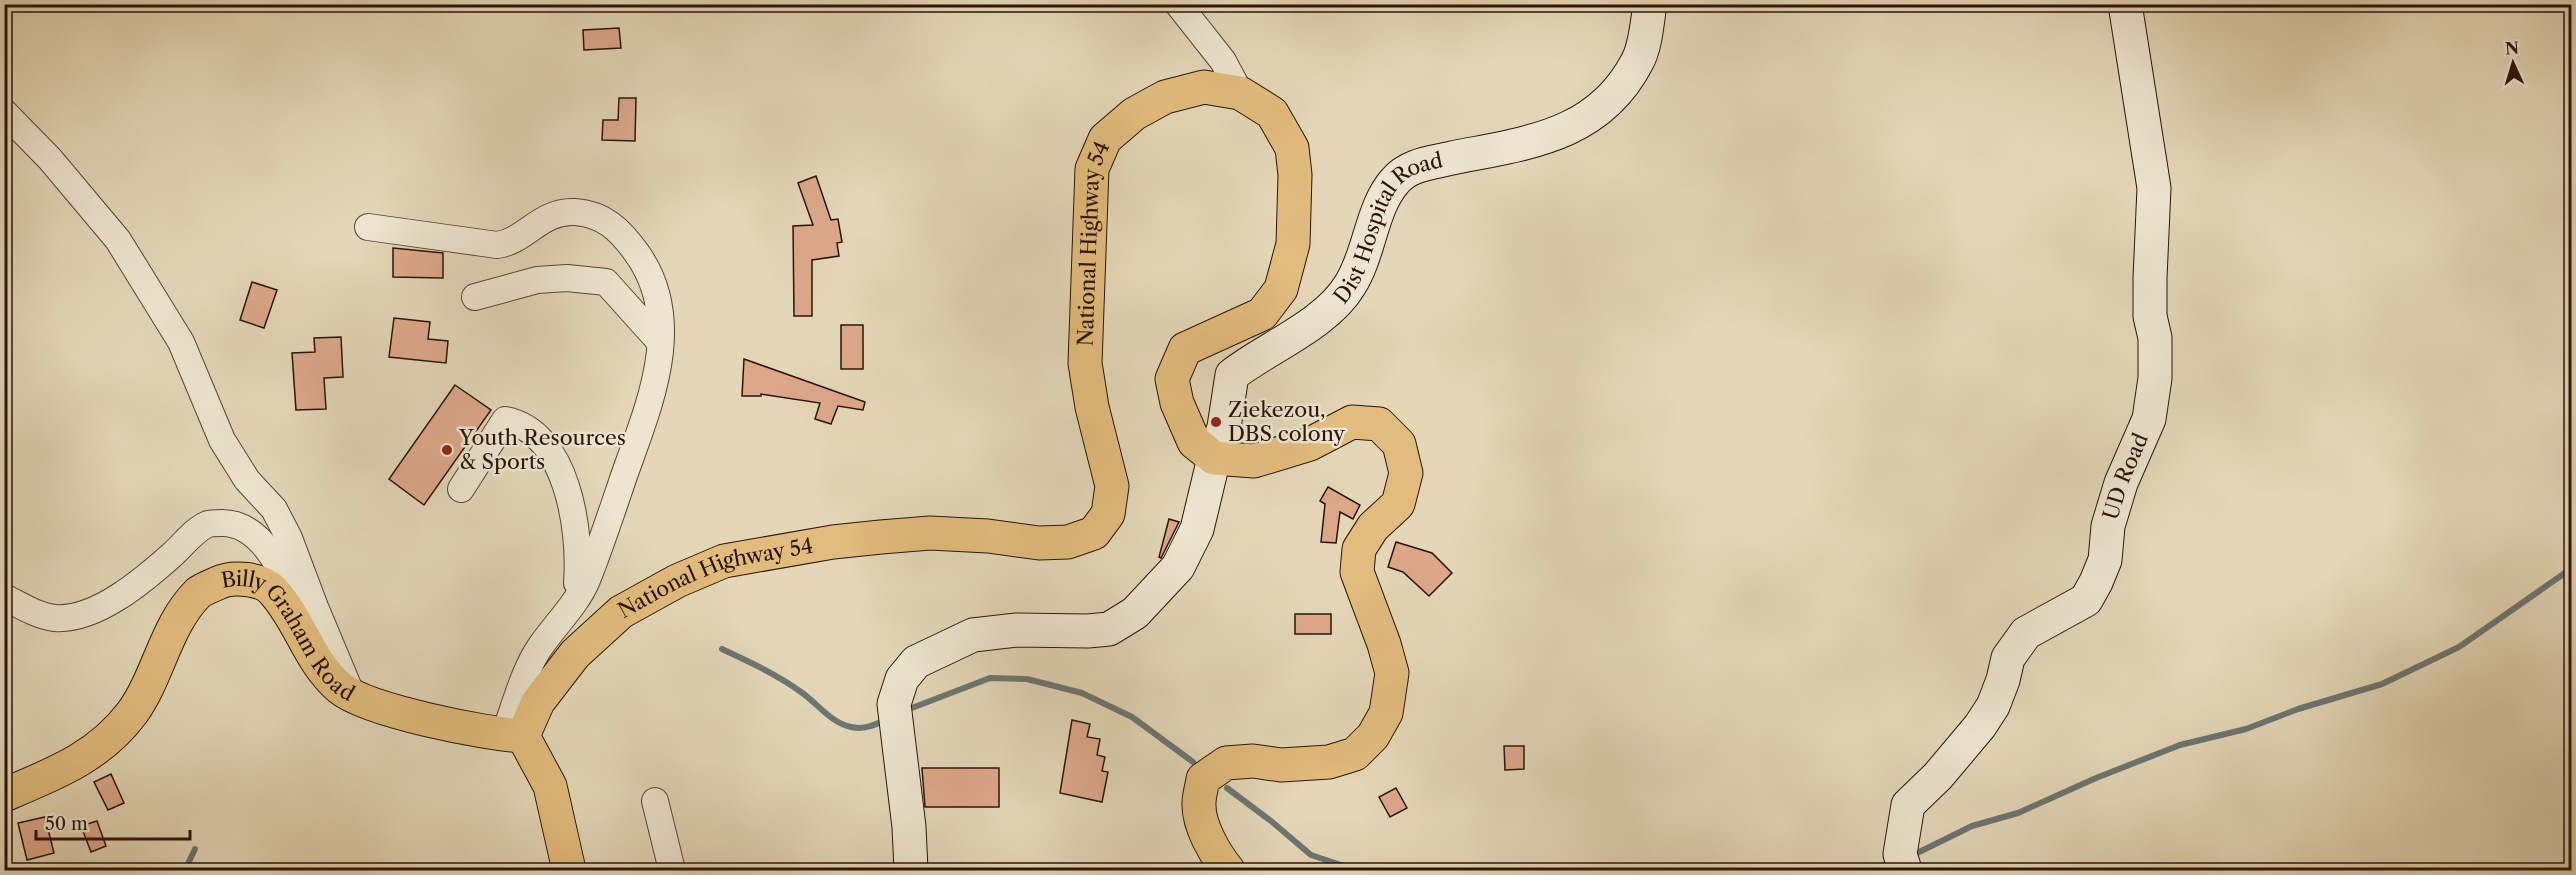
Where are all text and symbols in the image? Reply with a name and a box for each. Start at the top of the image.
north arrow [2483,33,2543,93]
text: N [2504,38,2520,58]
street label: National Highway 54 [1073,137,1114,347]
street label: Dist Hospital Road [1328,147,1445,308]
place label: Ziekezou, DBS colony [1228,397,1345,446]
marker: Ziekezou, DBS colony [1209,415,1223,429]
place label: Youth Resources & Sports [458,425,626,474]
street label: UD Road [2098,429,2153,523]
marker: Youth Resources & Sports [440,443,454,457]
street label: National Highway 54 [614,533,815,623]
street label: Billy Graham Road [219,566,359,706]
scale bar [36,803,190,841]
text: 50 m [45,813,88,835]

